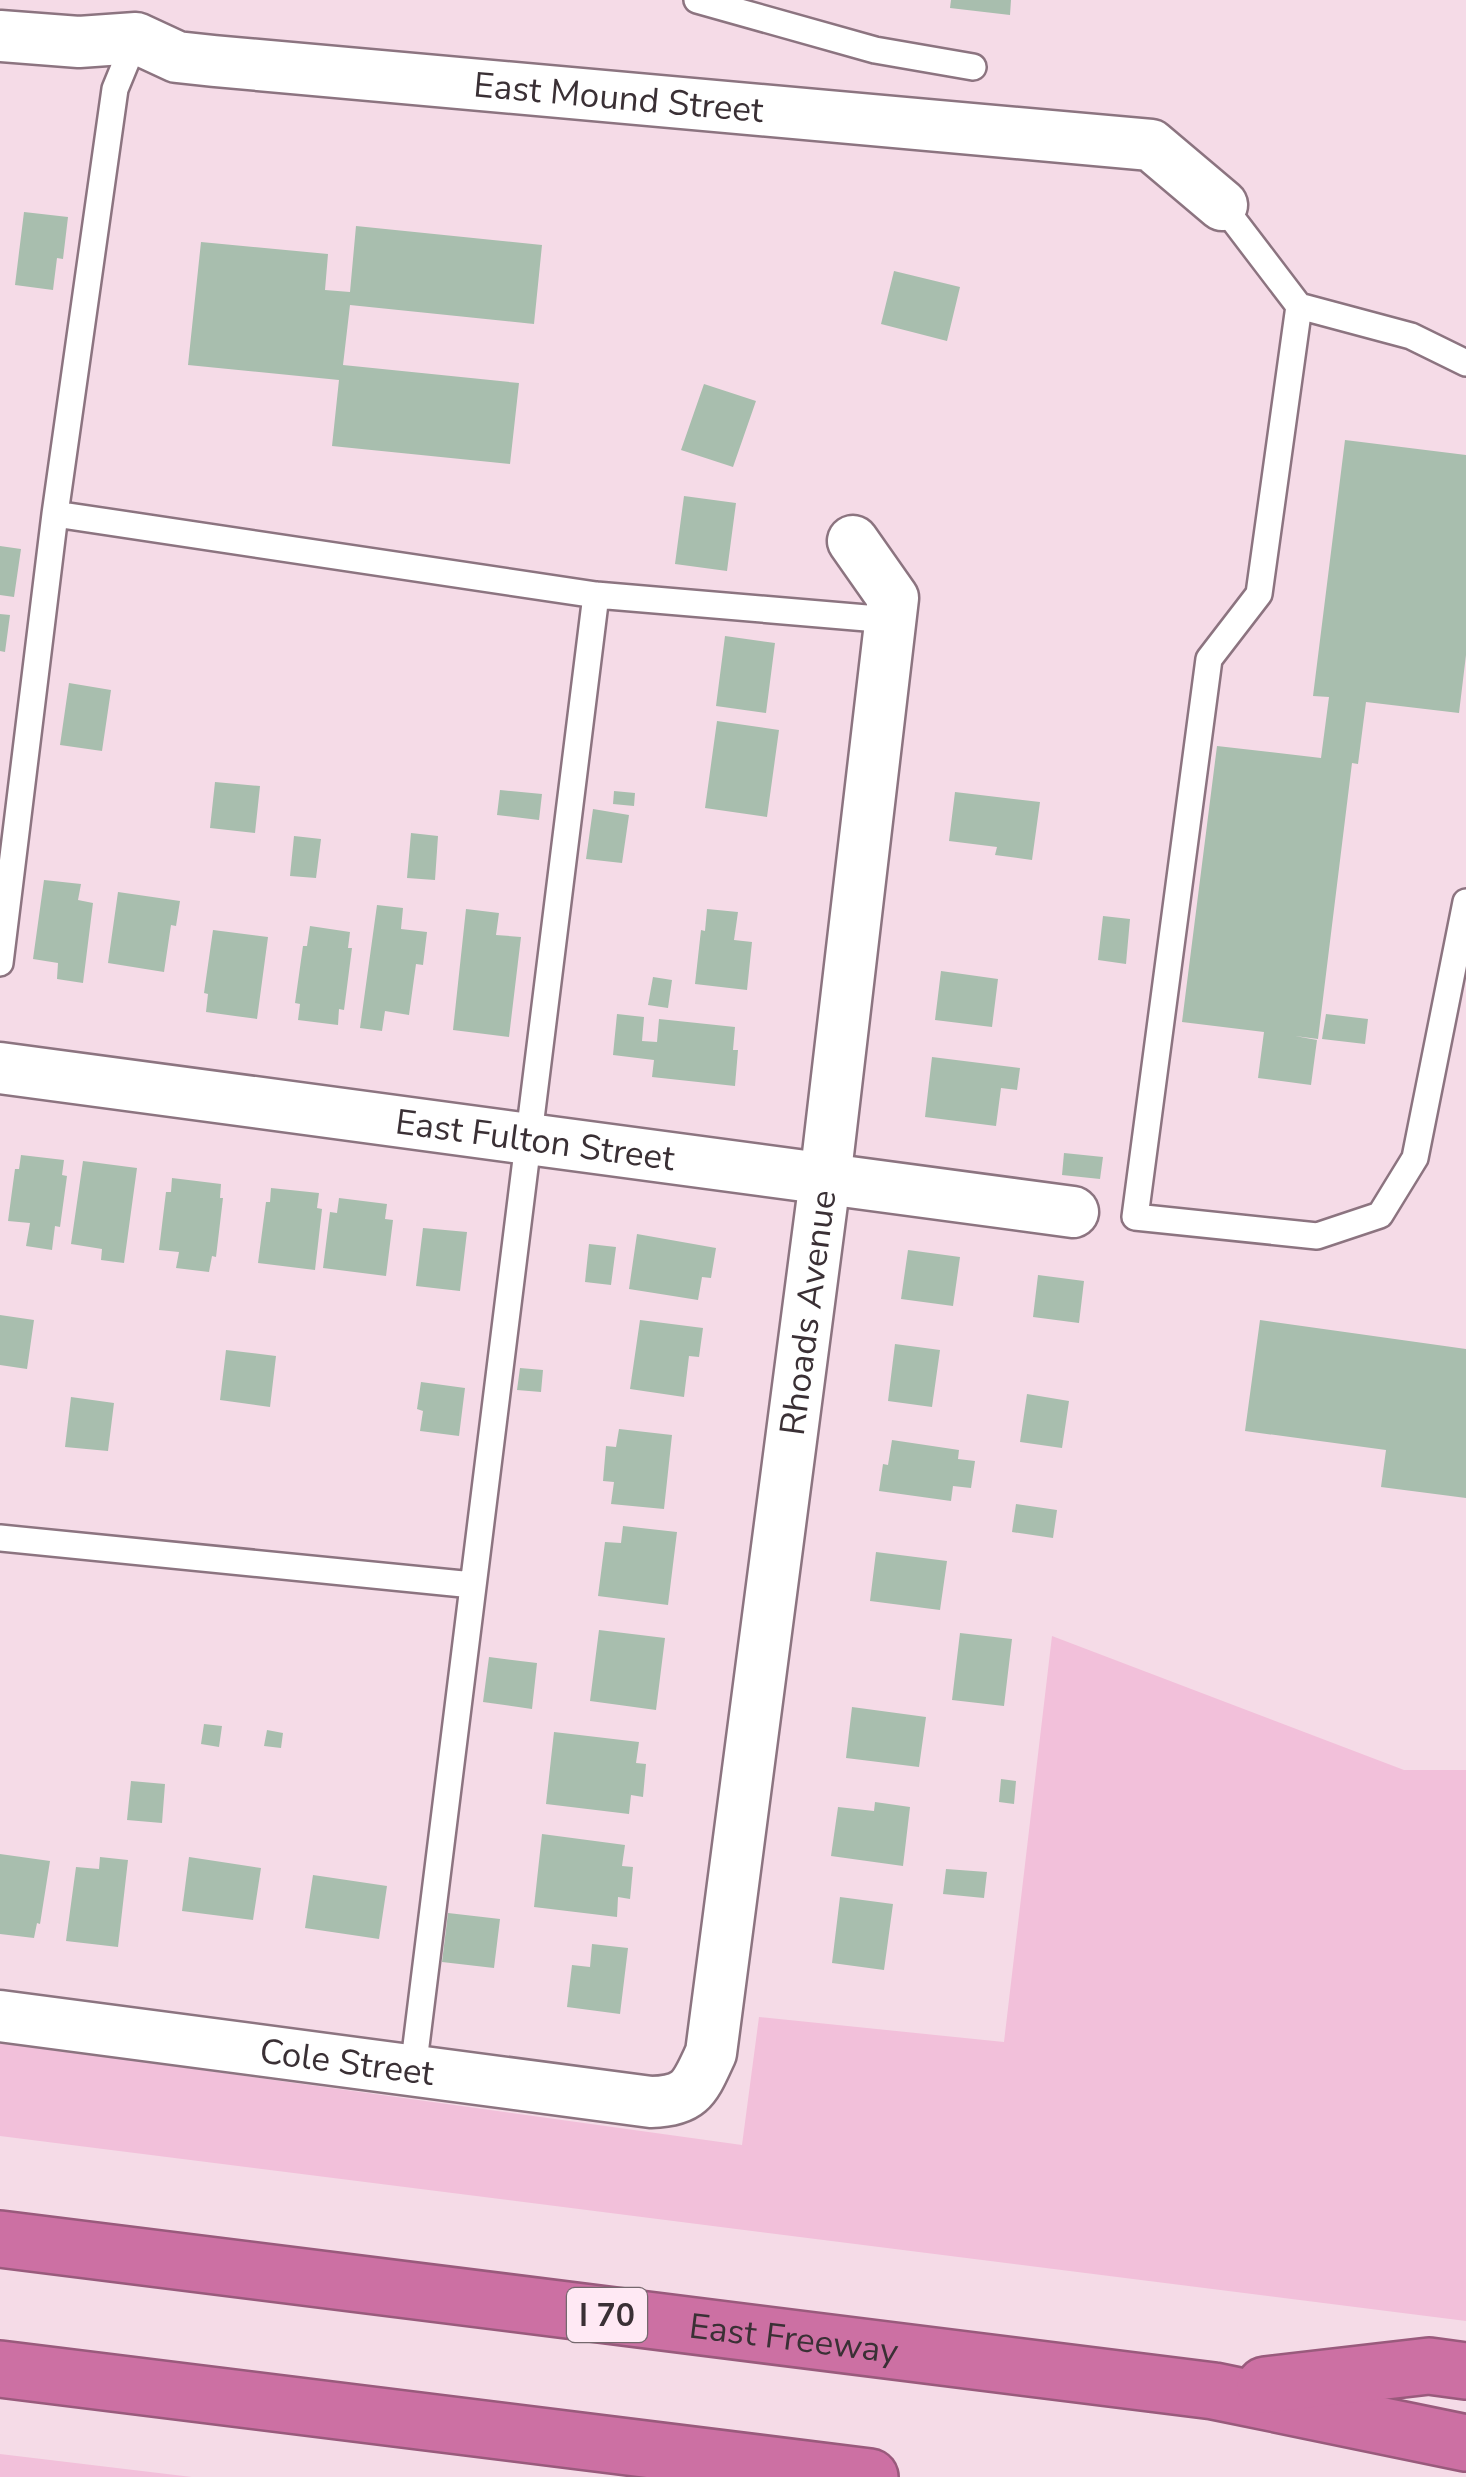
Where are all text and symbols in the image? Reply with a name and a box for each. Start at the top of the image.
street label: East Mound Street [472,61,766,134]
street label: East Fulton Street [393,1098,678,1182]
street label: Rhoads Avenue [769,1187,847,1438]
street label: Cole Street [257,2028,438,2097]
road number: I 70 [567,2288,647,2342]
street label: East Freeway [686,2303,901,2375]

